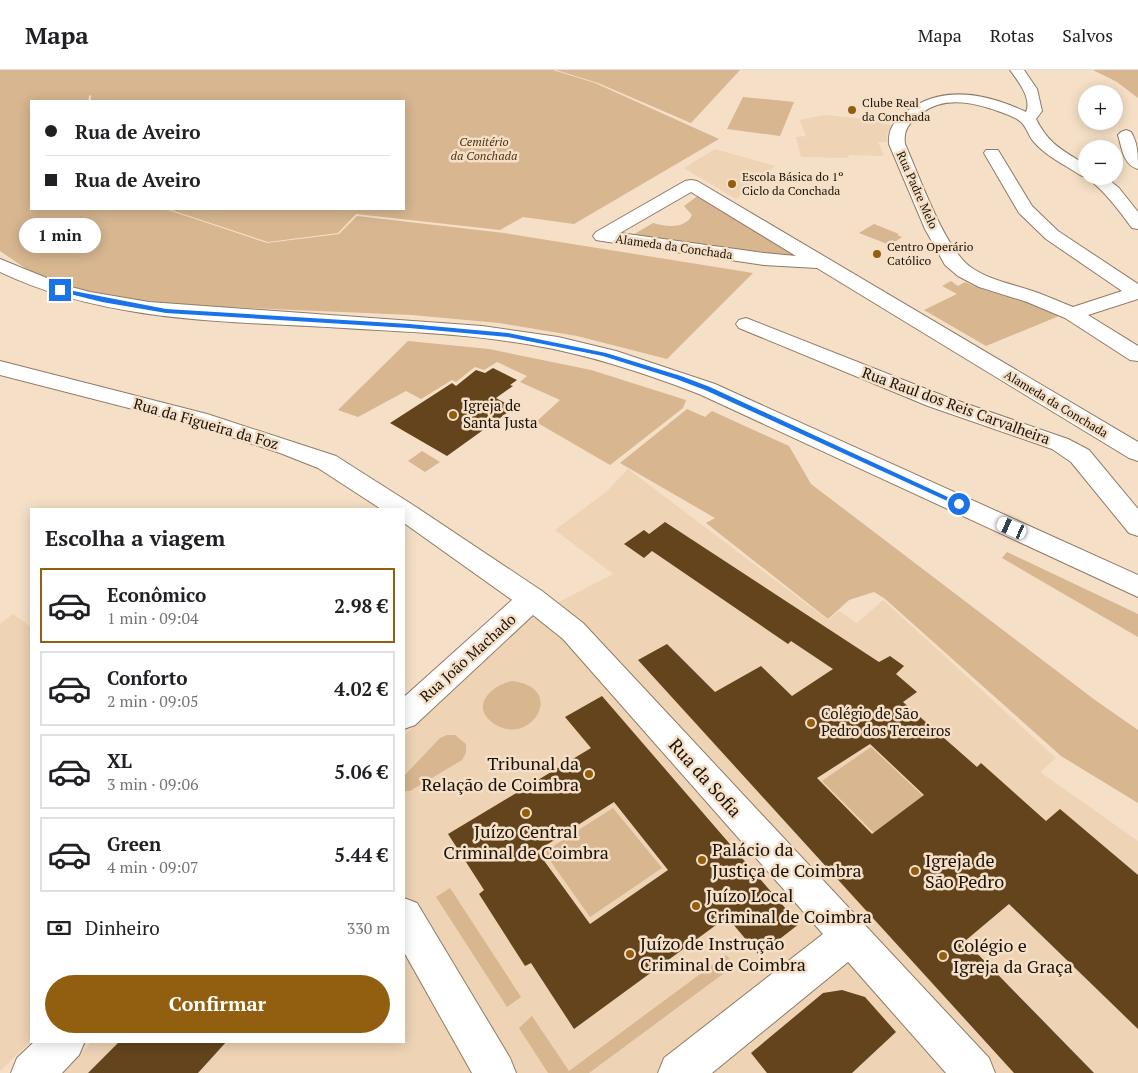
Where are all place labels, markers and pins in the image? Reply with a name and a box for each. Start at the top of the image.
place label: Clube Real da Conchada [862,95,930,124]
marker: Clube Real da Conchada [846,104,858,116]
place label: Escola Básica do 1º Ciclo da Conchada [742,169,843,198]
marker: Escola Básica do 1º Ciclo da Conchada [726,178,738,190]
place label: Centro Operário Católico [887,239,974,268]
marker: Centro Operário Católico [871,248,883,260]
place label: Igreja de Santa Justa [463,395,538,432]
marker: Igreja de Santa Justa [447,409,459,421]
place label: Colégio de São Pedro dos Terceiros [821,703,951,740]
marker: Colégio de São Pedro dos Terceiros [805,717,817,729]
place label: Tribunal da Relação de Coimbra [421,751,579,796]
marker: Tribunal da Relação de Coimbra [583,768,595,780]
marker: Juízo Central Criminal de Coimbra [520,807,532,819]
place label: Juízo Central Criminal de Coimbra [443,819,609,864]
place label: Palácio da Justiça de Coimbra [712,837,862,882]
place label: Igreja de São Pedro [925,848,1004,893]
marker: Palácio da Justiça de Coimbra [696,854,708,866]
marker: Igreja de São Pedro [909,865,921,877]
place label: Juízo Local Criminal de Coimbra [706,883,872,928]
marker: Juízo Local Criminal de Coimbra [690,900,702,912]
place label: Juízo de Instrução Criminal de Coimbra [640,931,806,976]
place label: Colégio e Igreja da Graça [953,933,1073,978]
marker: Juízo de Instrução Criminal de Coimbra [624,948,636,960]
marker: Colégio e Igreja da Graça [937,950,949,962]

